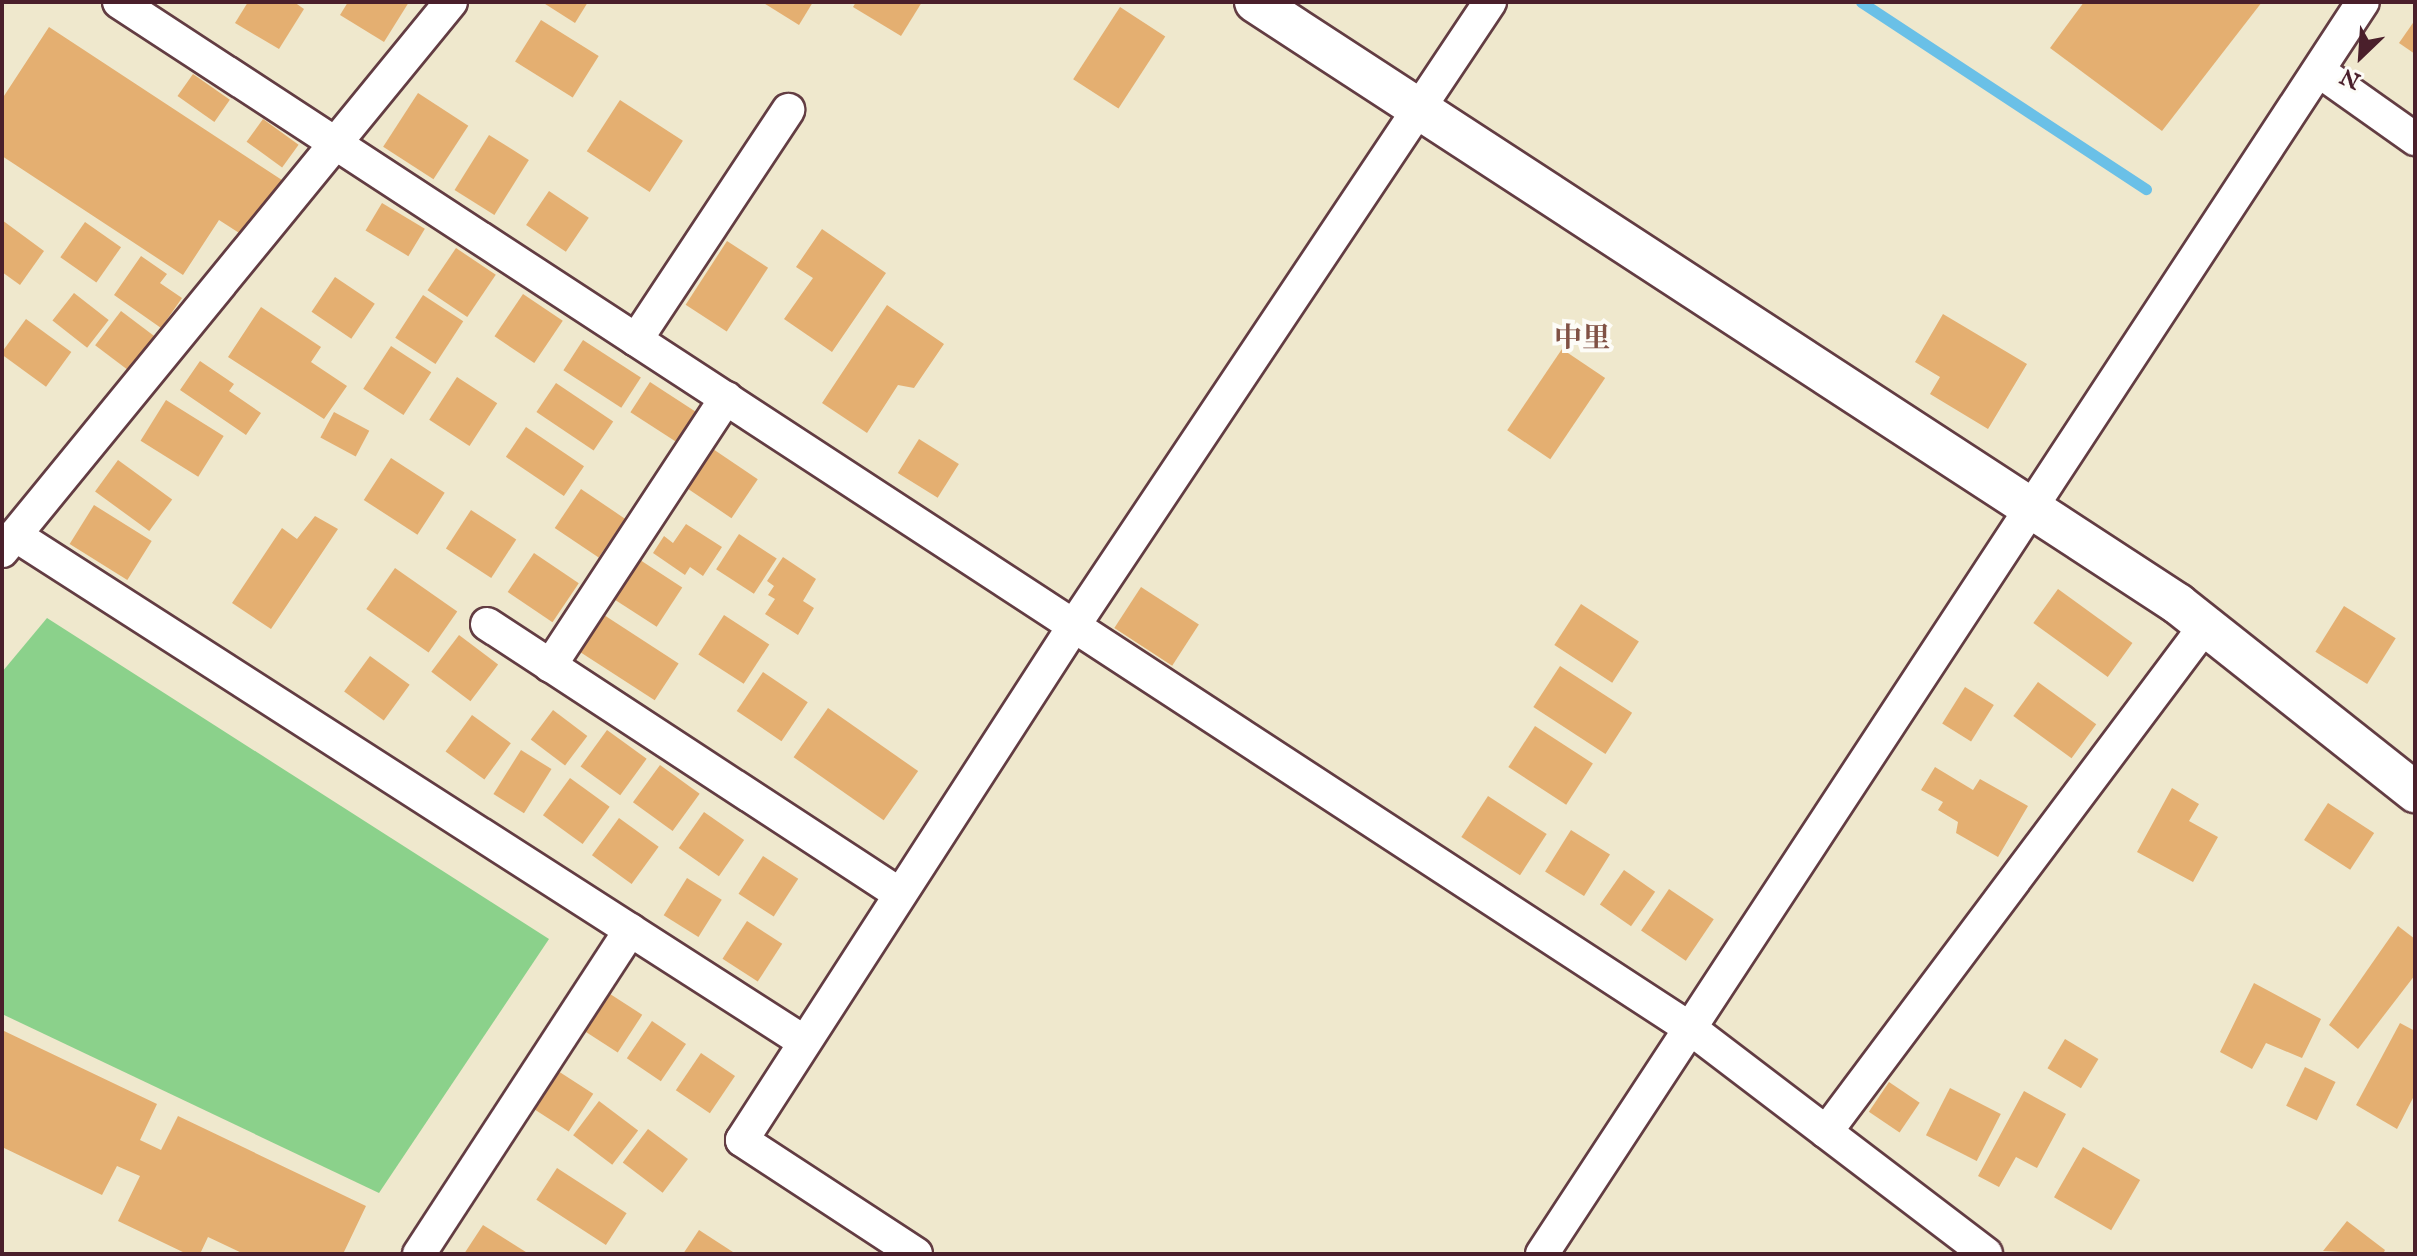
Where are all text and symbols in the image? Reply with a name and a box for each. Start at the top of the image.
north arrow [2321,16,2401,96]
text: N [2336,61,2365,94]
district label: 中里 [1554,323,1610,357]

